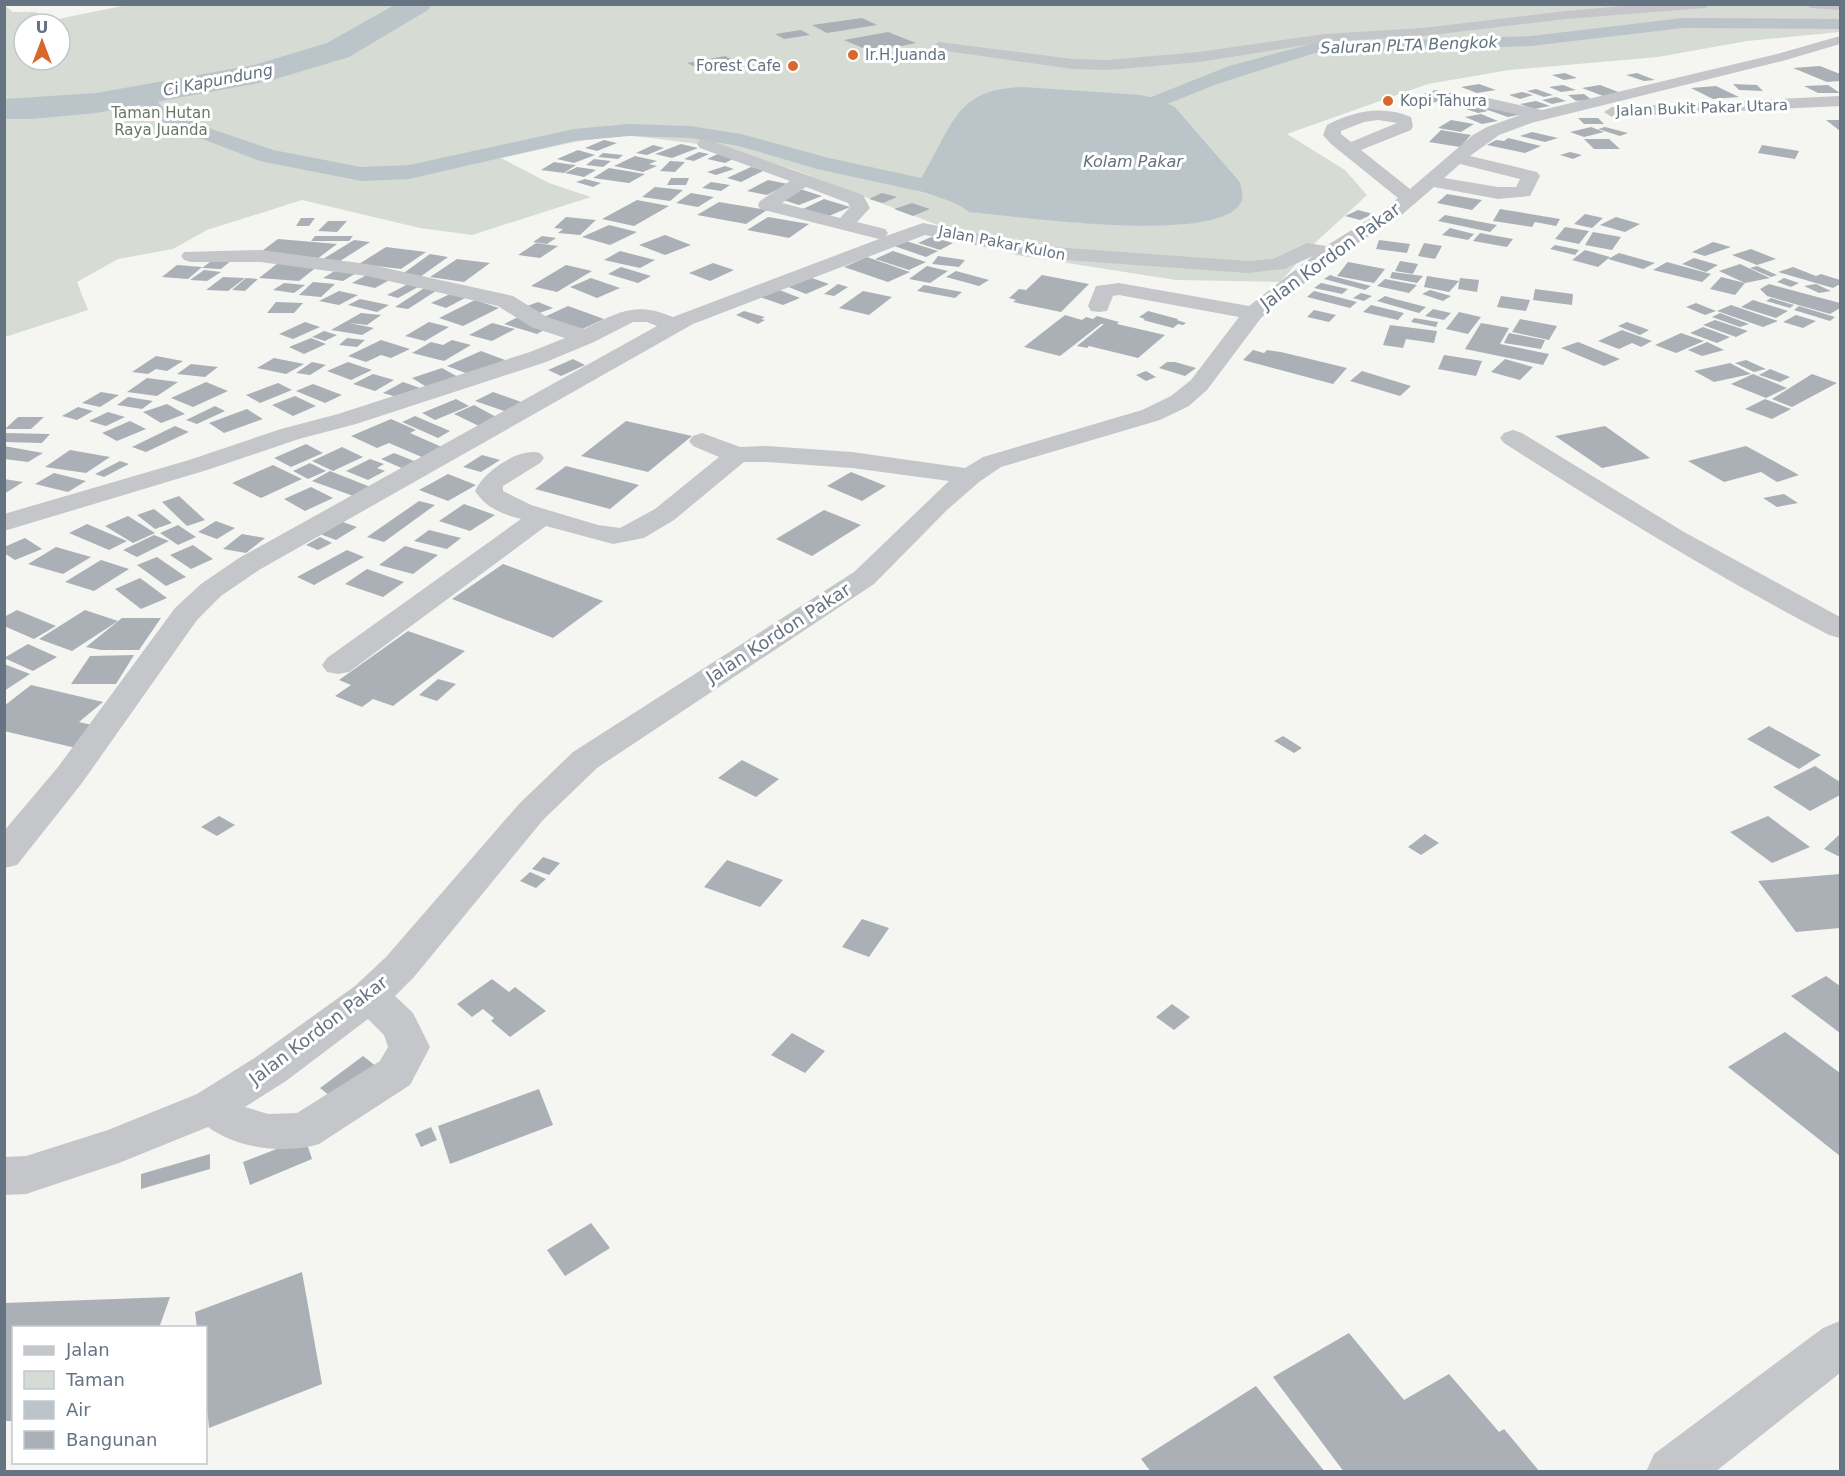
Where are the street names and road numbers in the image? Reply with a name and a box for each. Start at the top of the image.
street label: Jalan Bukit Pakar Utara [1615,96,1788,120]
street label: Jalan Kordon Pakar [1255,198,1404,314]
street label: Jalan Pakar Kulon [936,222,1067,264]
street label: Jalan Kordon Pakar [701,578,855,688]
street label: Jalan Kordon Pakar [244,971,392,1089]

